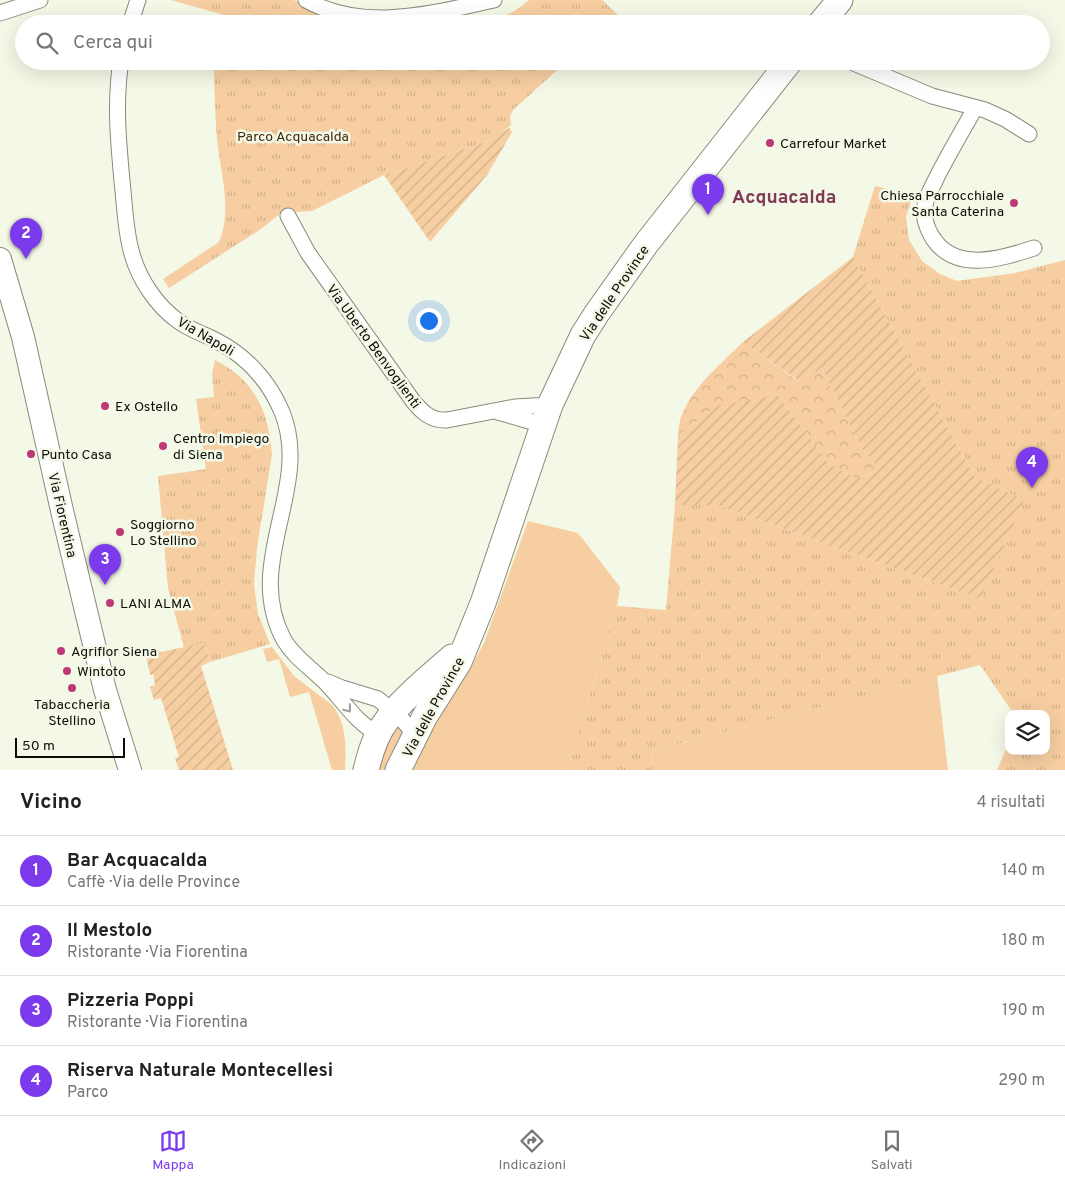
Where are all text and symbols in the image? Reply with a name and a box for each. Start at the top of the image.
search box [15,15,1050,70]
icon: search [33,29,61,57]
text: Cerca qui [73,31,153,55]
park label: Parco Acquacalda [237,129,349,146]
place label: Carrefour Market [780,136,887,153]
marker: Carrefour Market [764,137,776,149]
pin: 1 [692,174,724,215]
district label: Acquacalda [732,186,836,210]
place label: Chiesa Parrocchiale Santa Caterina [880,188,1004,221]
marker: Chiesa Parrocchiale Santa Caterina [1008,197,1020,209]
pin: 2 [10,218,42,259]
street label: Via delle Province [577,243,654,345]
street label: Via Uberto Benvoglienti [322,281,424,412]
your location [416,308,442,334]
street label: Via Napoli [173,314,237,361]
place label: Ex Ostello [115,399,178,416]
marker: Ex Ostello [99,400,111,412]
place label: Centro Impiego di Siena [173,431,269,464]
marker: Centro Impiego di Siena [157,440,169,452]
place label: Punto Casa [41,447,112,464]
pin: 4 [1016,447,1048,488]
marker: Punto Casa [25,448,37,460]
street label: Via Fiorentina [43,471,80,560]
place label: Soggiorno Lo Stellino [130,517,197,550]
marker: Soggiorno Lo Stellino [114,526,126,538]
pin: 3 [89,544,121,585]
place label: LANI ALMA [120,596,191,613]
marker: LANI ALMA [104,597,116,609]
place label: Agriflor Siena [71,644,157,661]
marker: Agriflor Siena [55,645,67,657]
street label: Via delle Province [400,655,469,761]
place label: Wintoto [77,664,126,681]
marker: Wintoto [61,665,73,677]
marker: Tabaccheria Stellino [66,682,78,694]
place label: Tabaccheria Stellino [34,697,110,730]
one-way arrow [343,703,351,712]
map controls [1005,710,1050,755]
button: layers [1005,710,1050,755]
scale bar [15,735,125,758]
text: 50 m [22,738,55,755]
text: Vicino [20,789,82,816]
text: 4 risultati [977,793,1045,813]
text: Bar Acquacalda [67,849,207,873]
text: 1 [33,861,39,881]
text: 140 m [1002,861,1045,881]
text: Caffè · Via delle Province [67,873,240,893]
text: Il Mestolo [67,919,152,943]
text: 2 [31,931,41,951]
text: 180 m [1002,931,1045,951]
text: Ristorante · Via Fiorentina [67,943,248,963]
text: Pizzeria Poppi [67,989,194,1013]
text: 3 [31,1001,41,1021]
text: 190 m [1002,1001,1045,1021]
text: Ristorante · Via Fiorentina [67,1013,248,1033]
text: Riserva Naturale Montecellesi [67,1059,333,1083]
text: 4 [31,1071,41,1091]
text: 290 m [998,1071,1045,1091]
text: Parco [67,1083,108,1103]
tab: Mappa [152,1127,194,1174]
tab: Indicazioni [499,1127,566,1174]
tab: Salvati [871,1127,913,1174]

